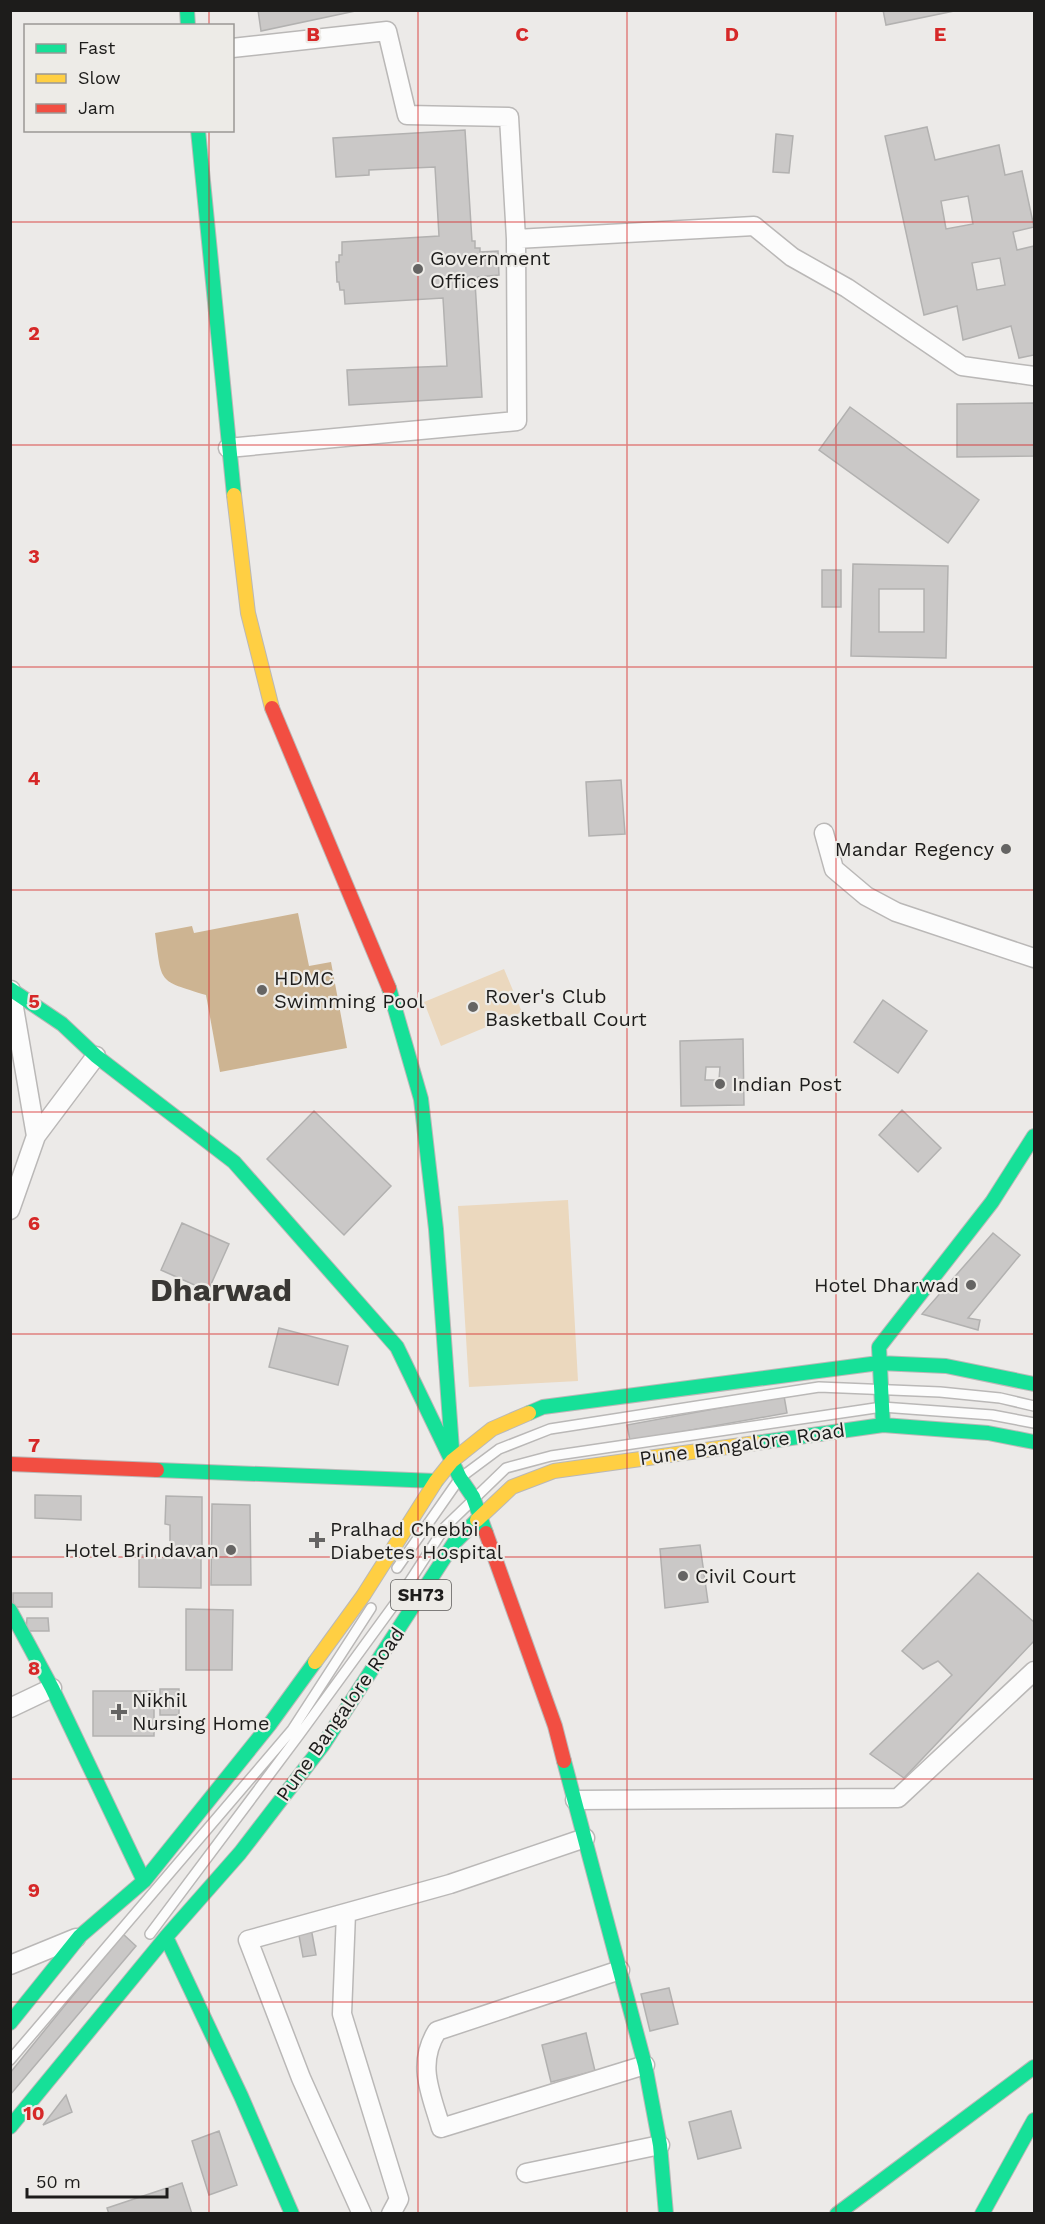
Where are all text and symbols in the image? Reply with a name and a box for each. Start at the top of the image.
text: B [306,22,320,46]
text: C [515,22,529,46]
text: D [725,22,739,46]
text: E [934,22,946,46]
legend [24,24,234,132]
text: Fast [78,37,116,58]
text: Slow [78,67,121,88]
text: Jam [78,97,115,118]
place label: Government Offices [430,246,551,293]
marker: Government Offices [411,262,425,276]
text: 2 [28,321,40,345]
text: 3 [28,544,40,568]
text: 4 [28,766,41,790]
place label: Mandar Regency [835,837,995,861]
marker: Mandar Regency [999,842,1013,856]
place label: HDMC Swimming Pool [274,966,424,1013]
marker: HDMC Swimming Pool [255,983,269,997]
place label: Rover's Club Basketball Court [485,984,647,1031]
text: 5 [28,989,40,1013]
marker: Rover's Club Basketball Court [466,1000,480,1014]
place label: Indian Post [732,1072,842,1096]
marker: Indian Post [713,1077,727,1091]
text: 6 [28,1211,40,1235]
district label: Dharwad [150,1271,292,1309]
place label: Hotel Dharwad [814,1273,959,1297]
marker: Hotel Dharwad [964,1278,978,1292]
street label: Pune Bangalore Road [638,1418,846,1470]
text: 7 [28,1433,40,1457]
place label: Pralhad Chebbi Diabetes Hospital [330,1517,503,1564]
marker: Pralhad Chebbi Diabetes Hospital [308,1531,326,1549]
place label: Hotel Brindavan [64,1538,219,1562]
marker: Hotel Brindavan [224,1543,238,1557]
place label: Civil Court [695,1564,797,1588]
marker: Civil Court [676,1569,690,1583]
road number: SH73 [391,1580,451,1610]
street label: Pune Bangalore Road [271,1622,409,1806]
text: 8 [28,1656,40,1680]
place label: Nikhil Nursing Home [132,1688,269,1735]
marker: Nikhil Nursing Home [110,1703,128,1721]
text: 9 [28,1878,40,1902]
text: 10 [23,2101,45,2125]
scale bar [27,2161,166,2199]
text: 50 m [36,2171,81,2192]

